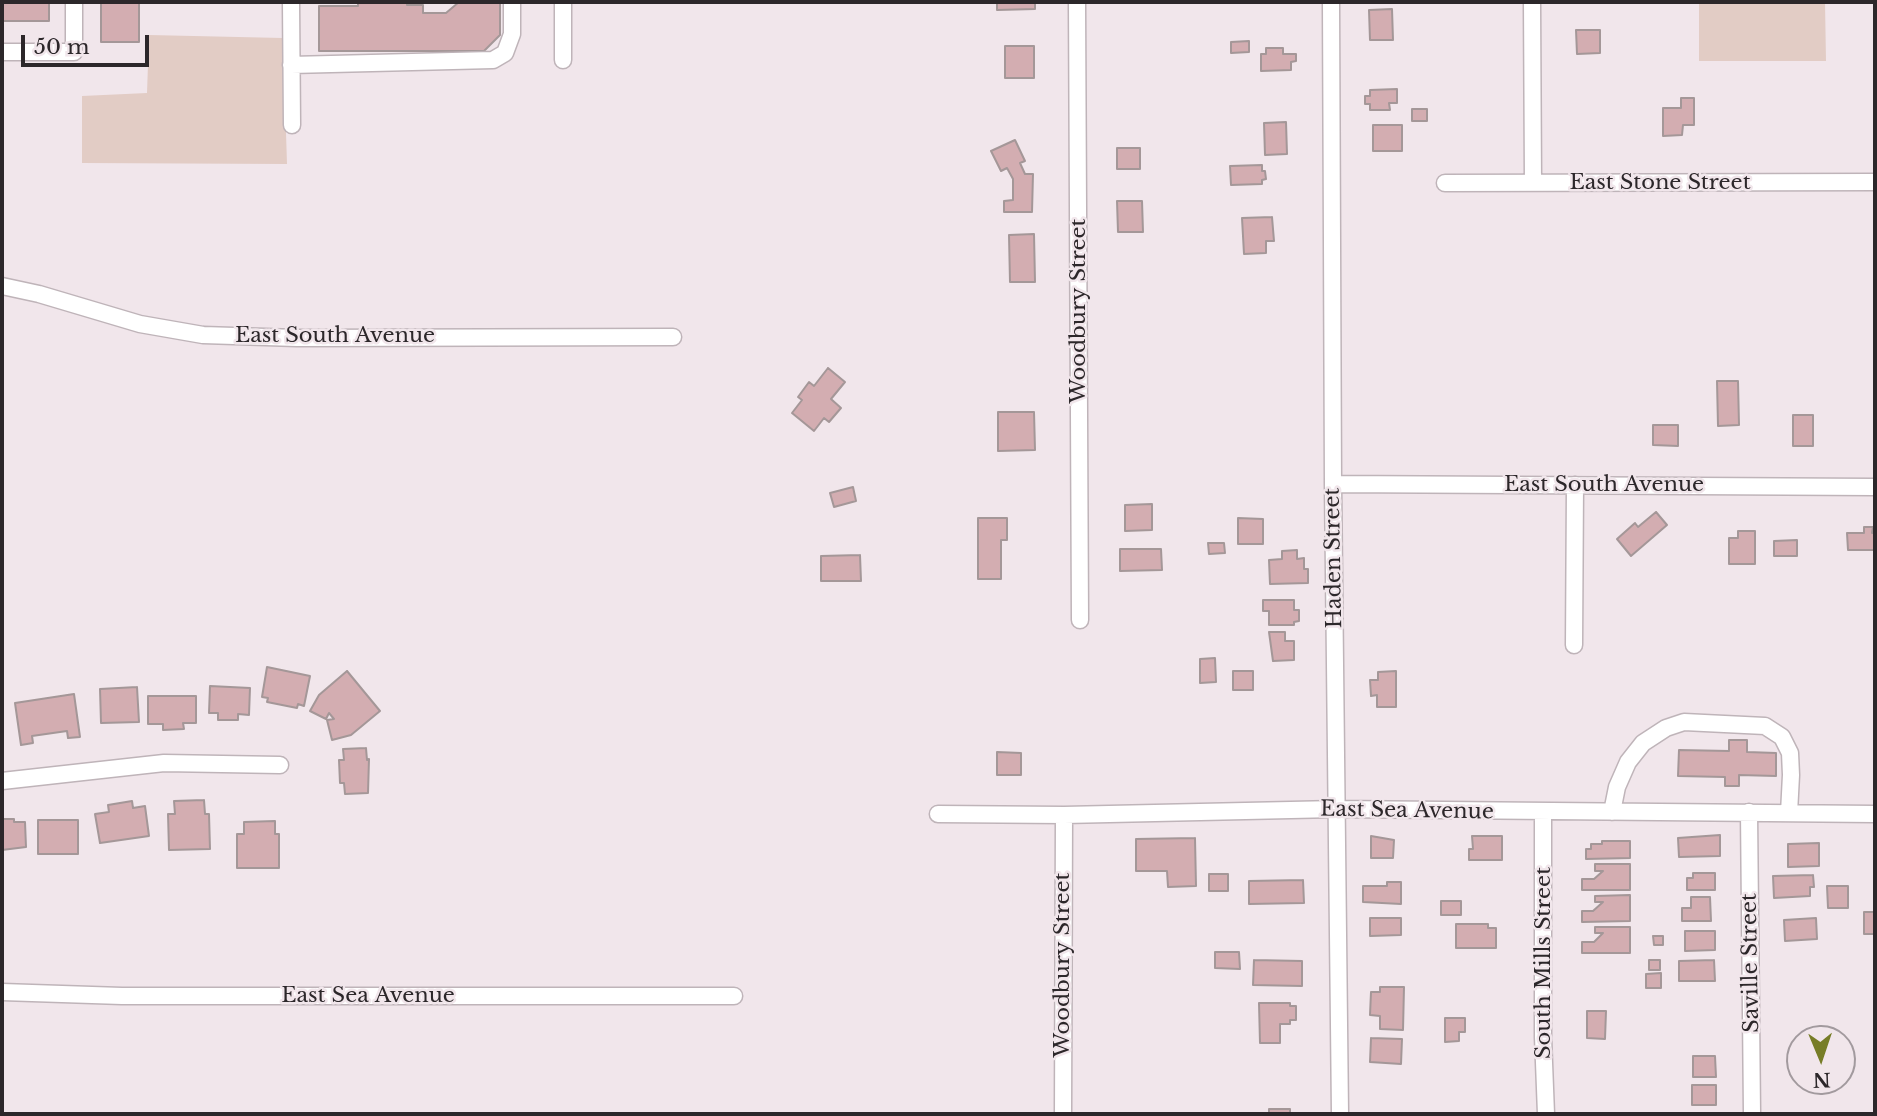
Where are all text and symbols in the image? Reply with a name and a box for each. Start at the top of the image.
scale bar [24,21,152,65]
text: 50 m [34,34,89,60]
street label: East Stone Street [1569,170,1751,196]
street label: Woodbury Street [1066,218,1092,404]
street label: East South Avenue [235,323,435,349]
street label: East South Avenue [1504,472,1704,498]
street label: Haden Street [1320,487,1348,629]
street label: East Sea Avenue [1320,797,1494,825]
street label: South Mills Street [1531,867,1557,1059]
street label: Woodbury Street [1050,872,1076,1058]
street label: Saville Street [1737,893,1765,1033]
street label: East Sea Avenue [281,983,455,1009]
north arrow [1786,1025,1856,1095]
text: N [1812,1068,1831,1091]

